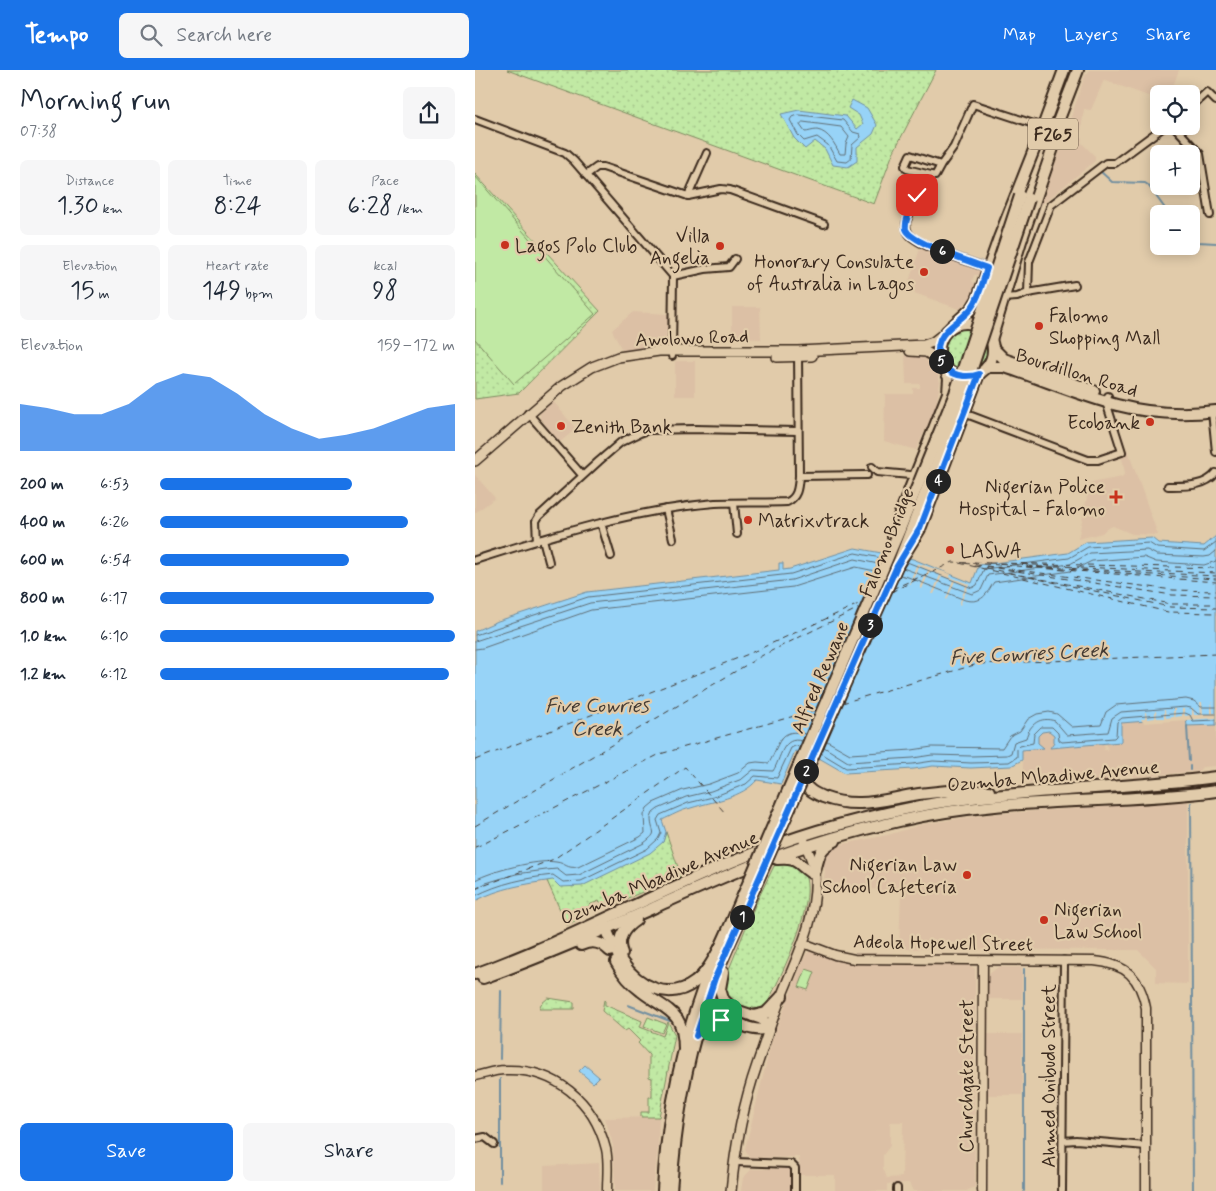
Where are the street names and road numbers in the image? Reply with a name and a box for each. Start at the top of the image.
road number: F265 [1028,119,1078,150]
street label: Awolowo Road [635,324,749,353]
street label: Bourdillon Road [1012,343,1141,404]
street label: Falomo Bridge [854,484,922,601]
street label: Alfred Rewane [786,618,855,737]
street label: Ozumba Mbadiwe Avenue [946,755,1160,798]
street label: Ozumba Mbadiwe Avenue [557,825,762,931]
street label: Adeola Hopewell Street [853,929,1033,958]
street label: Ahmed Onibudo Street [1037,984,1062,1168]
street label: Churchgate Street [955,999,981,1153]

